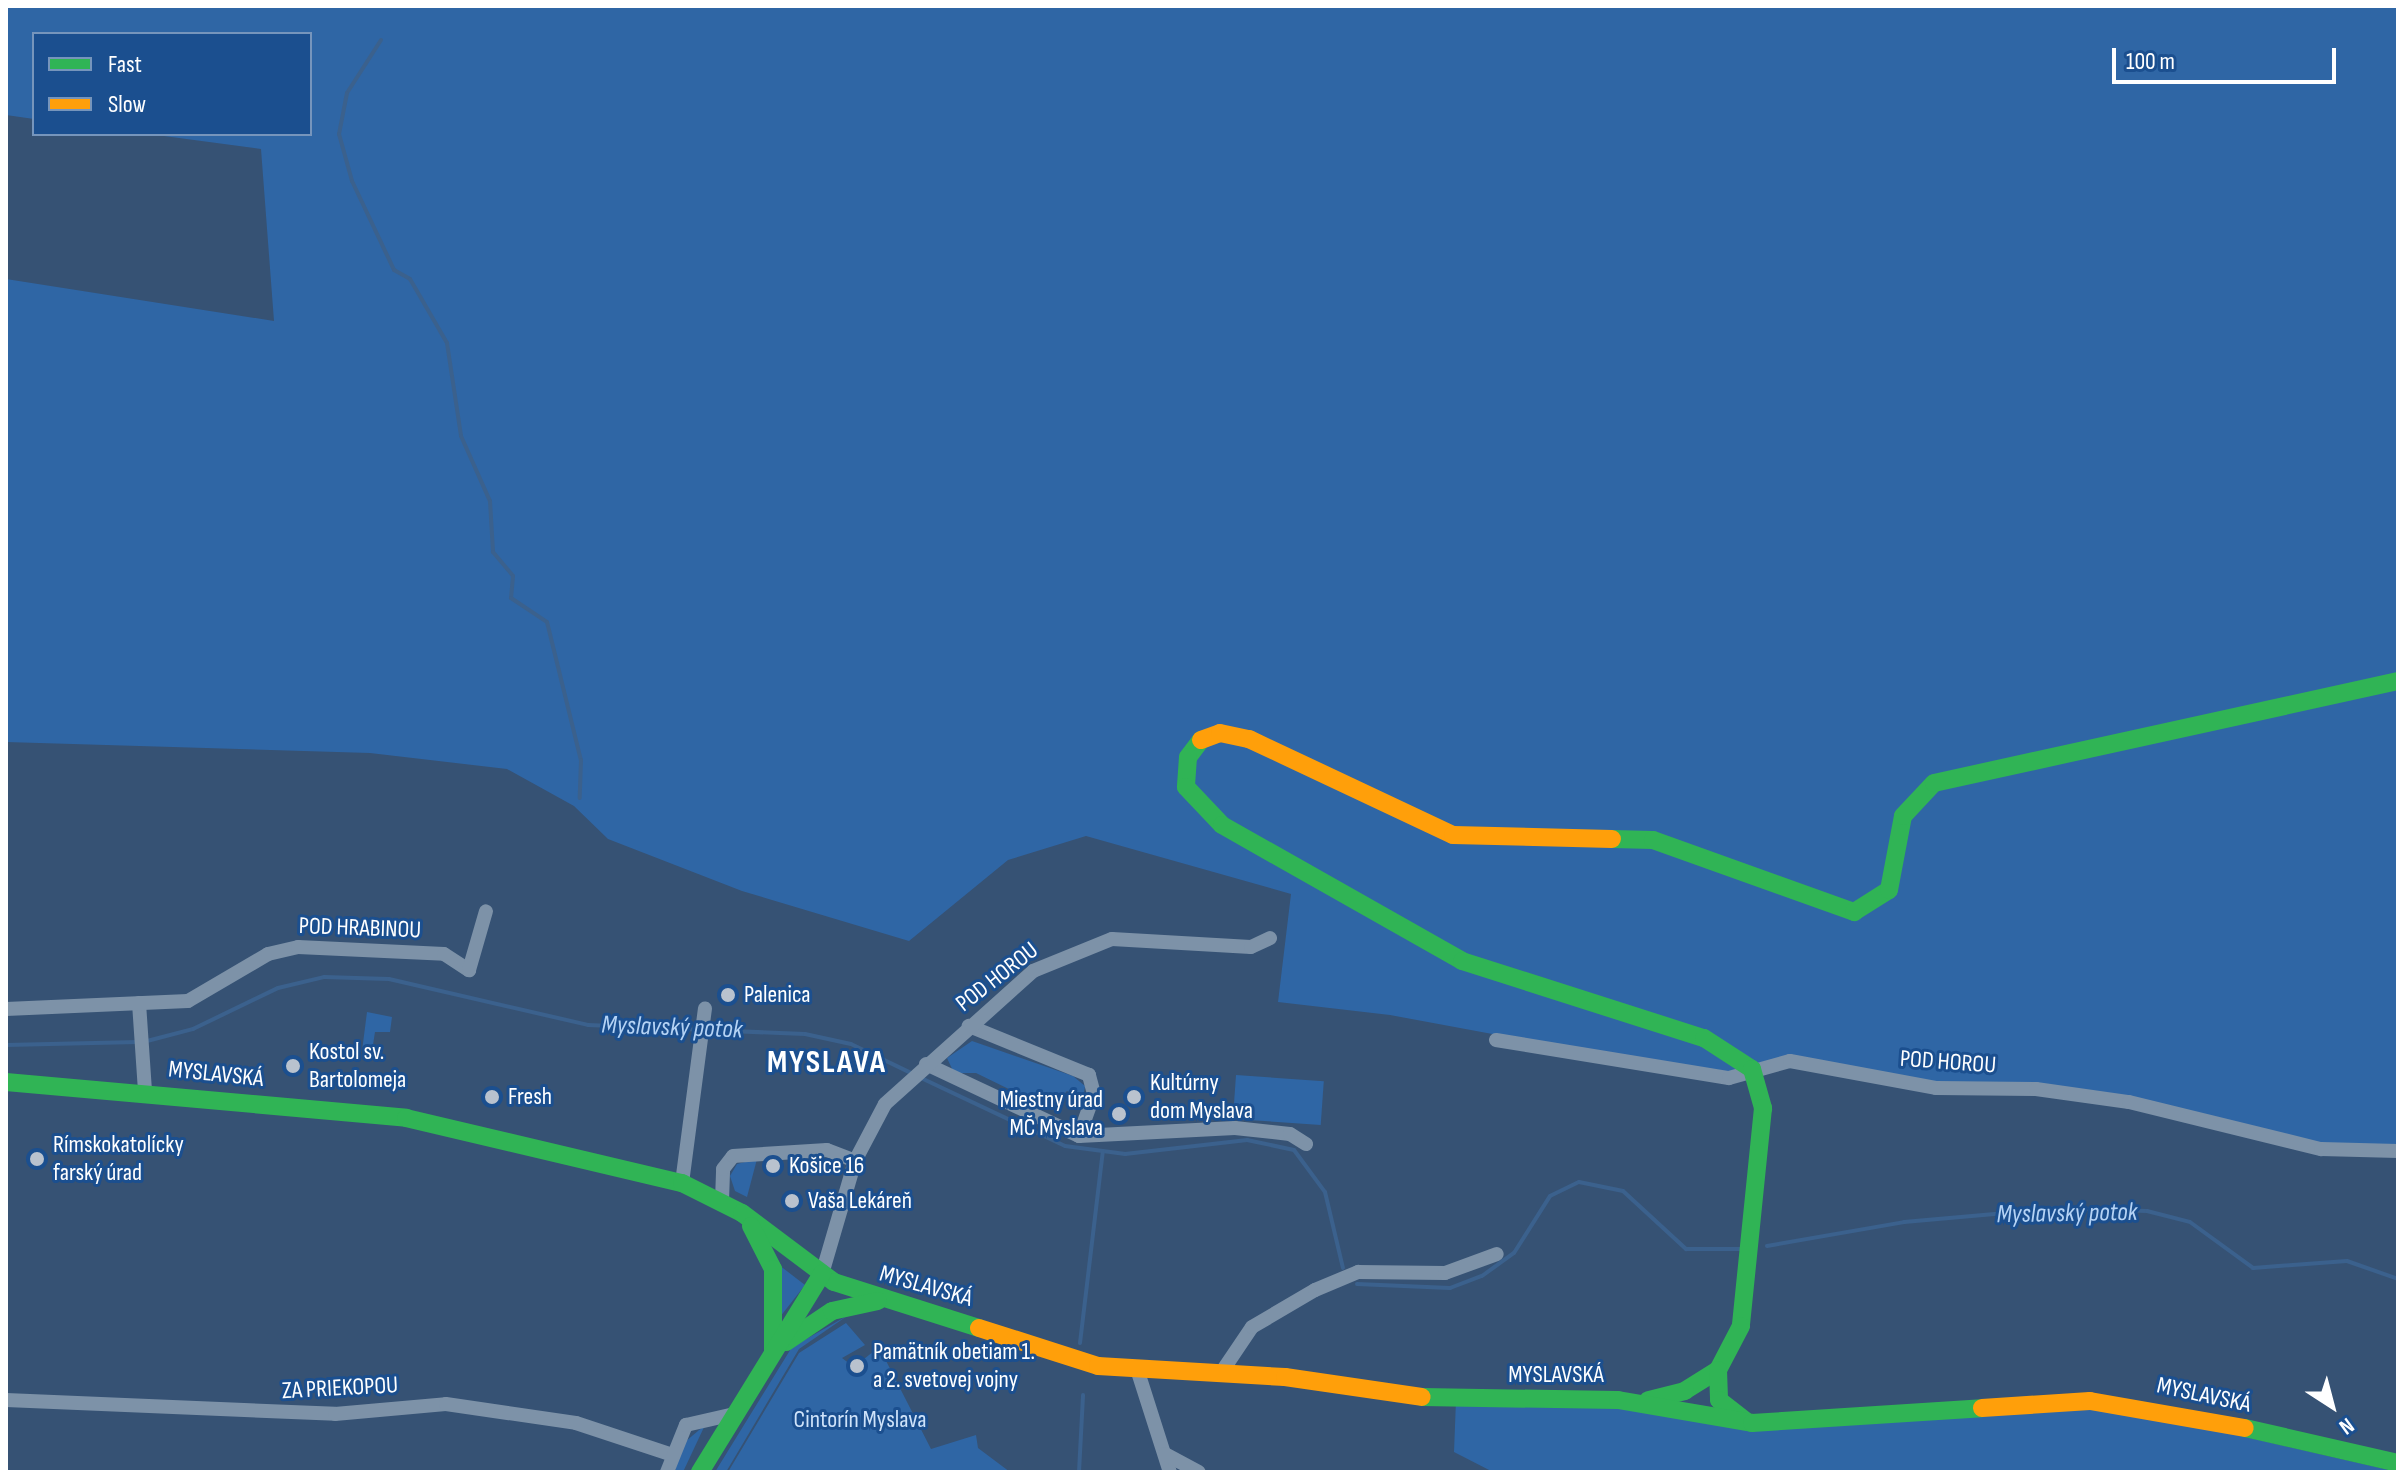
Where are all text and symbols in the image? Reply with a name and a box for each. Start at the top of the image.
legend [32,32,312,136]
scale bar [2116,32,2340,82]
text: 100 m [2126,47,2175,76]
text: Fast [108,50,142,79]
text: Slow [108,90,146,119]
street label: POD HRABINOU [298,911,422,945]
street label: POD HOROU [950,936,1044,1018]
place label: Palenica [744,981,810,1009]
marker: Palenica [719,986,737,1004]
water label: Myslavský potok [601,1010,743,1046]
place label: Kostol sv. Bartolomeja [309,1038,406,1094]
district label: MYSLAVA [767,1044,887,1082]
street label: POD HOROU [1899,1044,1997,1080]
street label: MYSLAVSKÁ [167,1055,265,1093]
marker: Kostol sv. Bartolomeja [284,1057,302,1075]
place label: Kultúrny dom Myslava [1150,1069,1253,1125]
place label: Fresh [508,1083,552,1111]
place label: Miestny úrad MČ Myslava [1000,1086,1103,1142]
marker: Fresh [483,1088,501,1106]
marker: Kultúrny dom Myslava [1125,1088,1143,1106]
marker: Miestny úrad MČ Myslava [1110,1105,1128,1123]
place label: Rímskokatolícky farský úrad [53,1131,184,1187]
marker: Rímskokatolícky farský úrad [28,1150,46,1168]
place label: Košice 16 [789,1152,864,1180]
marker: Košice 16 [764,1157,782,1175]
place label: Vaša Lekáreň [808,1187,912,1215]
marker: Vaša Lekáreň [783,1192,801,1210]
water label: Myslavský potok [1996,1197,2138,1231]
street label: MYSLAVSKÁ [876,1259,976,1313]
place label: Pamätník obetiam 1. a 2. svetovej vojny [873,1338,1035,1394]
marker: Pamätník obetiam 1. a 2. svetovej vojny [848,1357,866,1375]
street label: MYSLAVSKÁ [1508,1361,1604,1389]
north arrow [2292,1366,2372,1446]
street label: ZA PRIEKOPOU [281,1371,399,1405]
street label: MYSLAVSKÁ [2154,1371,2254,1419]
park label: Cintorín Myslava [794,1406,926,1434]
text: N [2334,1411,2359,1440]

